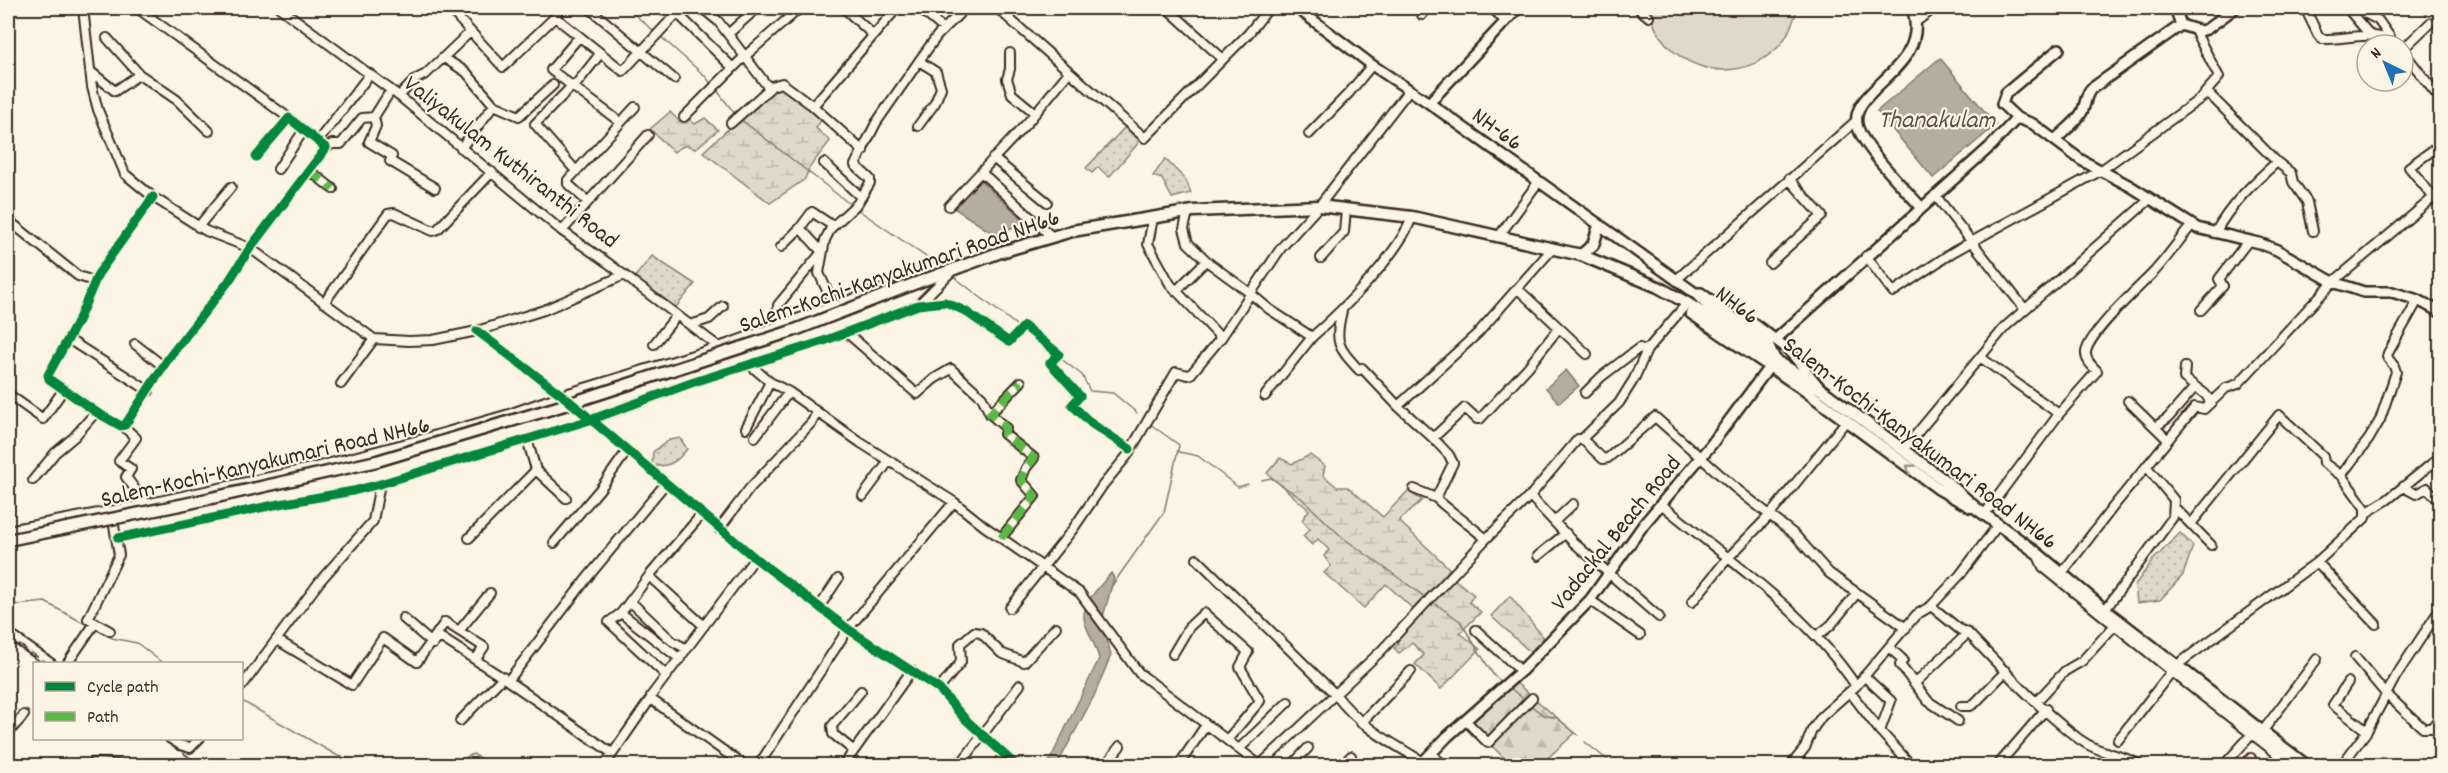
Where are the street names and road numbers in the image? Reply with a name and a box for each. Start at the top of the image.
street label: Valiyakulam Kuthiranthi Road [395,69,625,258]
street label: NH-66 [1464,100,1529,161]
street label: Salem-Kochi-Kanyakumari Road NH66 [735,202,1065,344]
street label: NH66 [1707,278,1765,334]
street label: Salem-Kochi-Kanyakumari Road NH66 [1774,329,2064,559]
street label: Salem-Kochi-Kanyakumari Road NH66 [98,409,434,518]
street label: Vadackal Beach Road [1544,449,1691,619]

